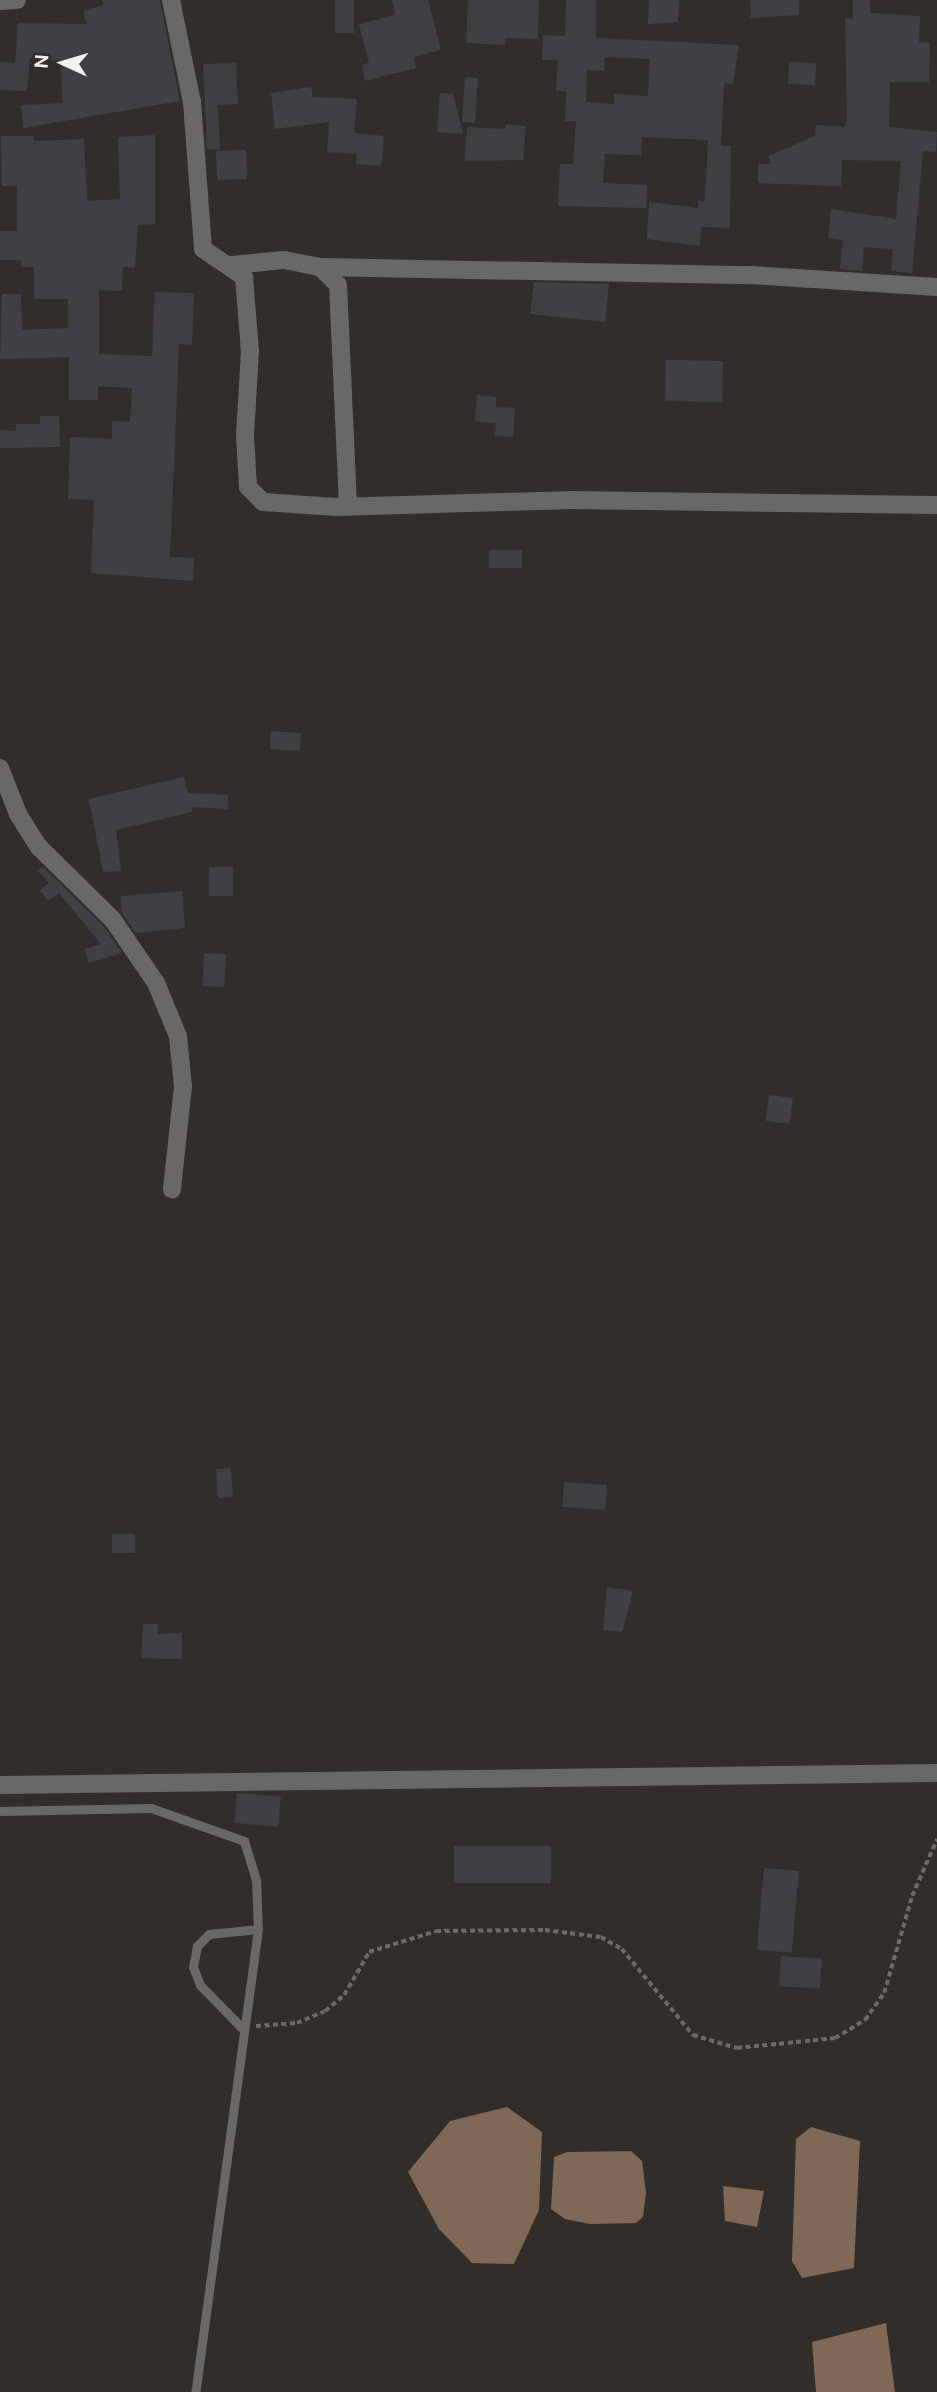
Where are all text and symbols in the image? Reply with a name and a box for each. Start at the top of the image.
north arrow [28,28,98,98]
text: N [29,54,55,69]

